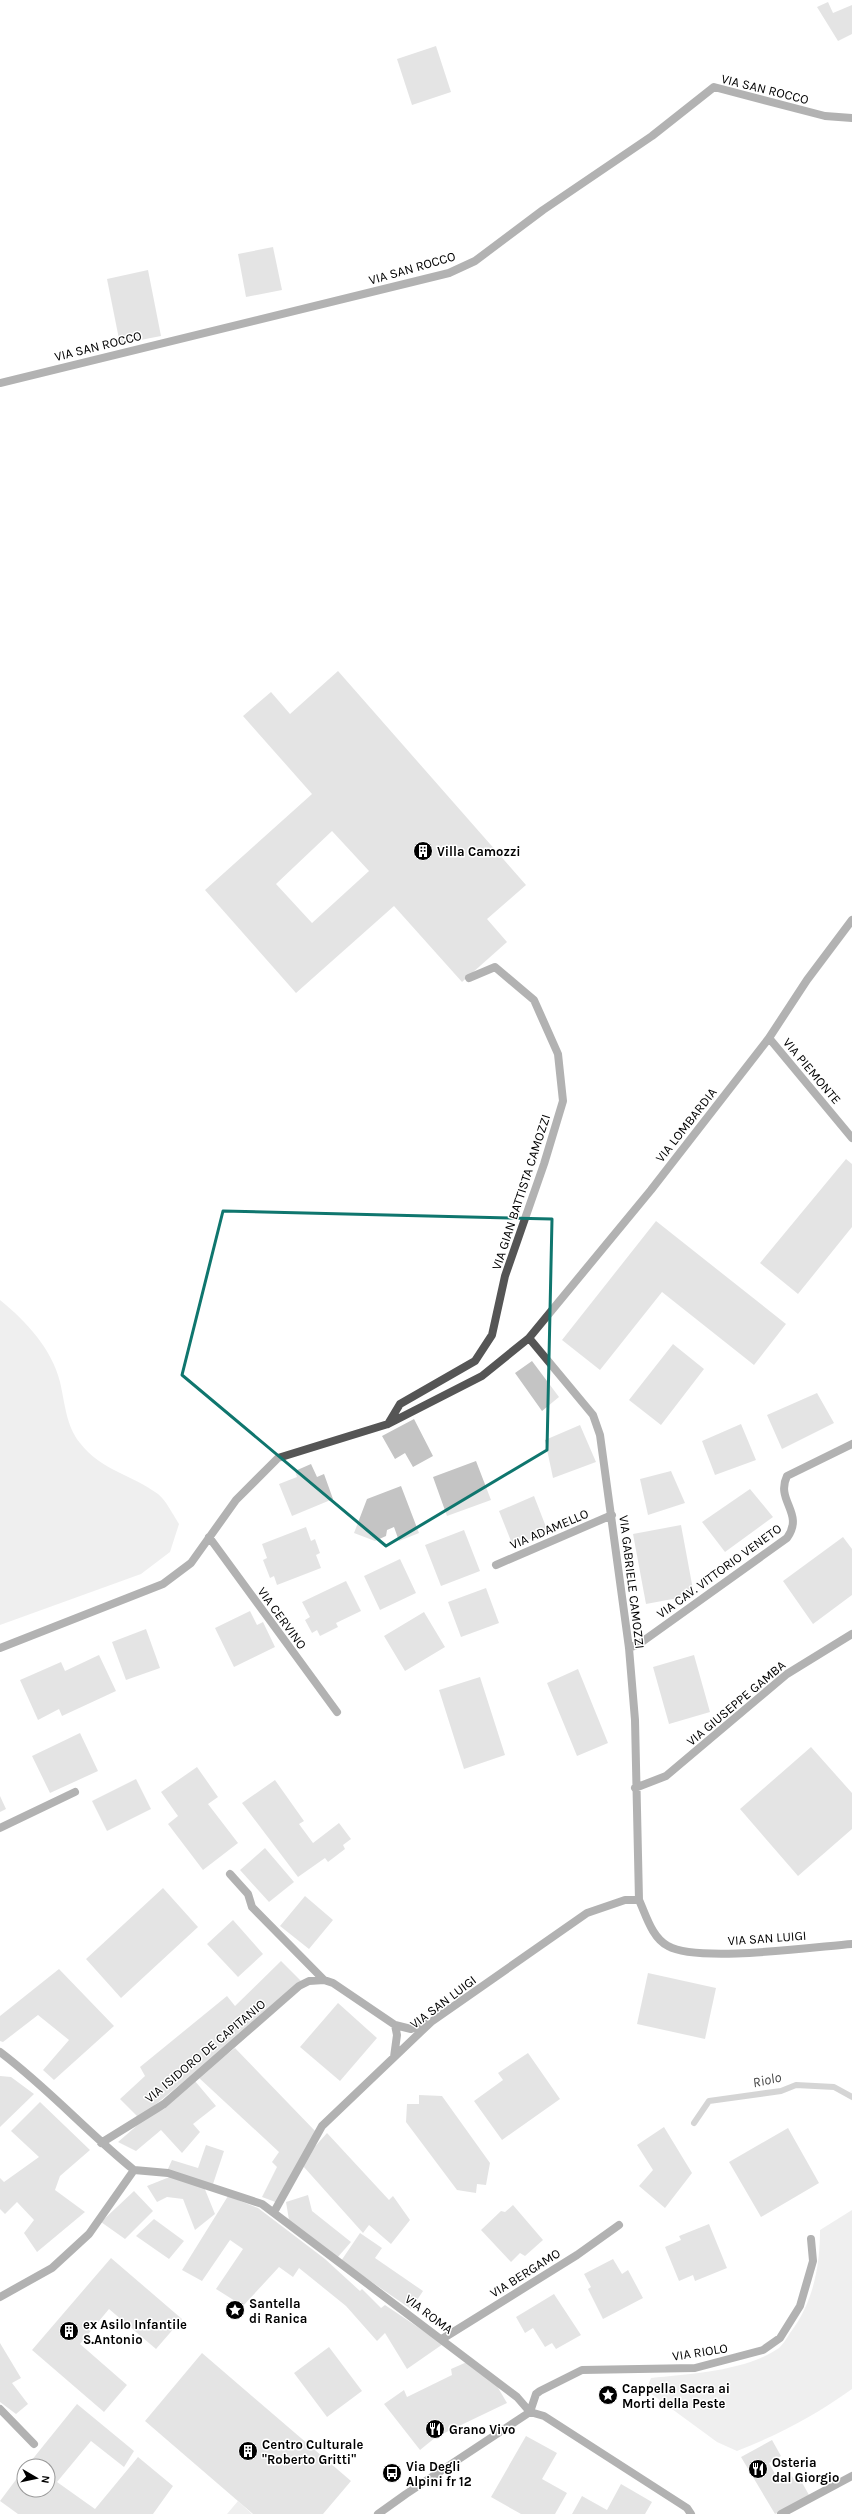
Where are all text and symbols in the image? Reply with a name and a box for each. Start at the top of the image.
street label: VIA SAN ROCCO [720,71,810,107]
street label: VIA SAN ROCCO [367,248,457,288]
street label: VIA SAN ROCCO [53,328,143,364]
building icon: Villa Camozzi [412,840,434,862]
place label: Villa Camozzi [437,844,521,859]
street label: VIA PIEMONTE [780,1035,844,1107]
street label: VIA LOMBARDIA [652,1084,720,1165]
street label: VIA GIAN BATTISTA CAMOZZI [489,1112,553,1272]
street label: VIA ADAMELLO [507,1506,591,1552]
street label: VIA GABRIELE CAMOZZI [616,1514,648,1650]
street label: VIA CAV. VITTORIO VENETO [654,1521,784,1621]
street label: VIA CERVINO [254,1584,310,1652]
street label: VIA GIUSEPPE GAMBA [684,1657,789,1749]
street label: VIA SAN LUIGI [727,1928,807,1948]
street label: VIA SAN LUIGI [407,1972,479,2032]
street label: VIA ISIDORO DE CAPITANIO [142,1996,268,2106]
water label: Riolo [751,2069,783,2091]
street label: VIA BERGAMO [487,2245,563,2301]
street label: VIA ROMA [402,2291,456,2337]
place label: Santella di Ranica [249,2296,307,2326]
place icon: Santella di Ranica [224,2299,246,2321]
place label: ex Asilo Infantile S.Antonio [83,2317,187,2347]
building icon: ex Asilo Infantile S.Antonio [58,2320,80,2342]
street label: VIA RIOLO [671,2340,729,2364]
place label: Cappella Sacra ai Morti della Peste [622,2381,730,2411]
place icon: Cappella Sacra ai Morti della Peste [597,2384,619,2406]
restaurant icon: Grano Vivo [424,2418,446,2440]
place label: Grano Vivo [449,2422,515,2437]
place label: Centro Culturale "Roberto Gritti" [262,2437,363,2467]
building icon: Centro Culturale "Roberto Gritti" [237,2440,259,2462]
place label: Osteria dal Giorgio [772,2455,839,2485]
north arrow [16,2458,56,2498]
restaurant icon: Osteria dal Giorgio [747,2458,769,2480]
place label: Via Degli Alpini fr 12 [406,2459,472,2489]
bus stop icon: Via Degli Alpini fr 12 [381,2462,403,2484]
text: N [38,2475,52,2484]

